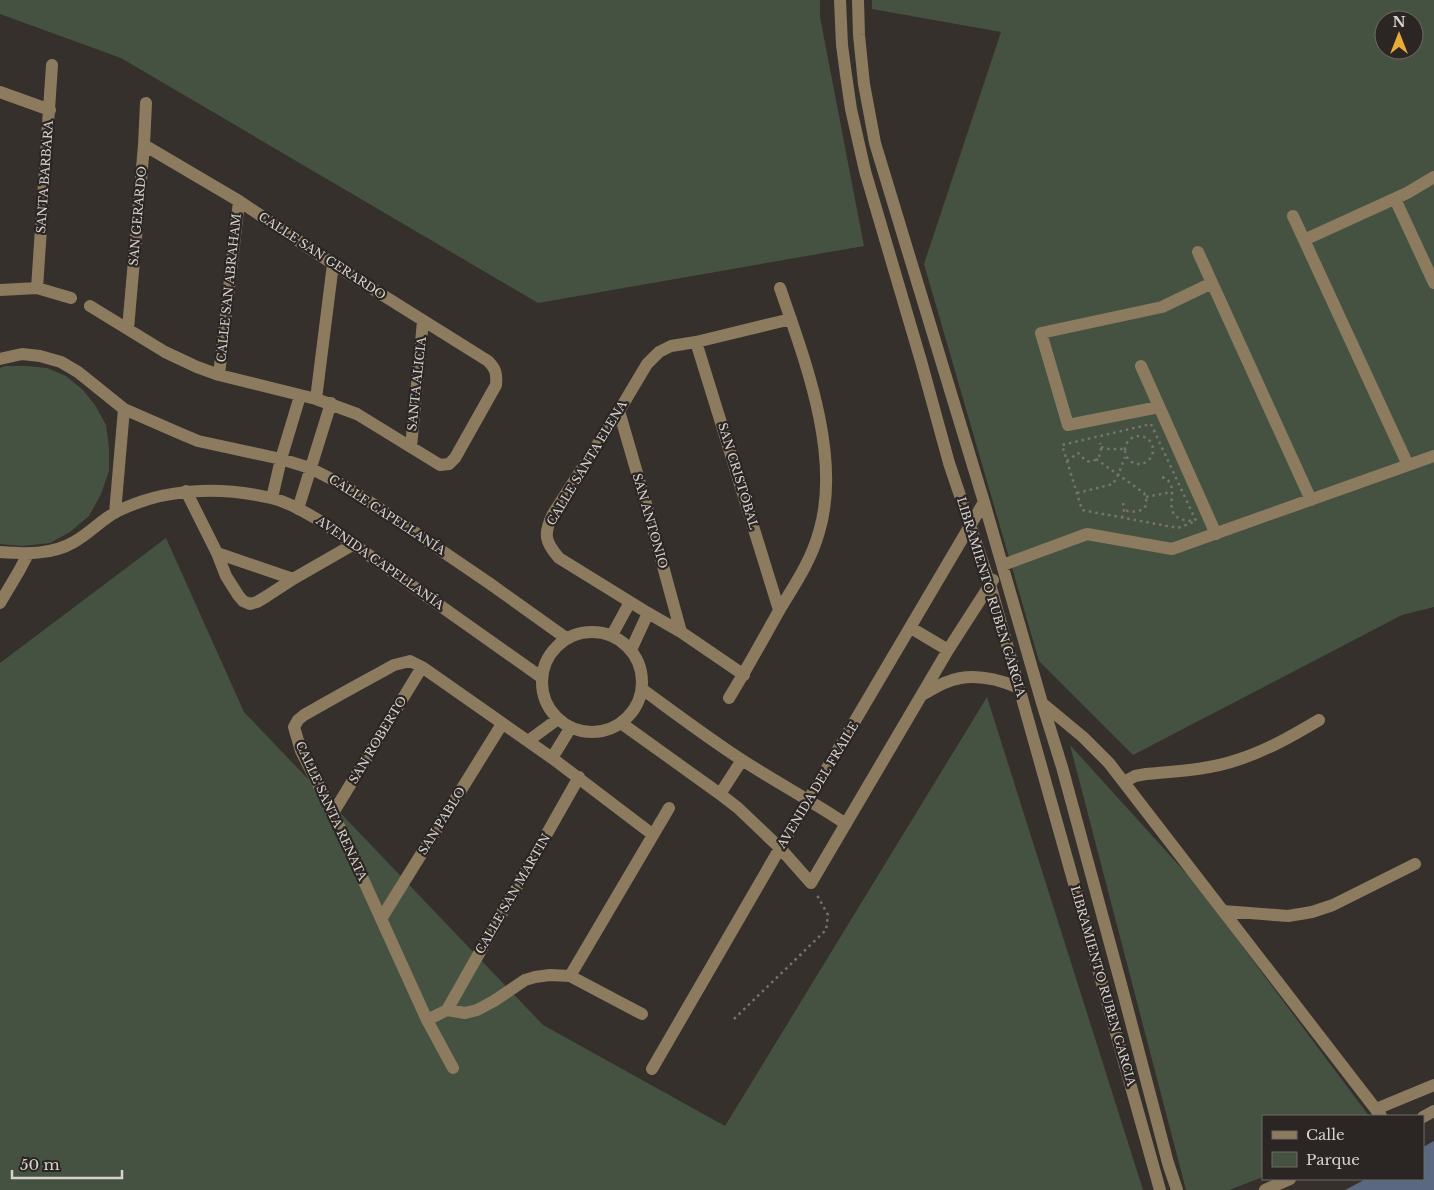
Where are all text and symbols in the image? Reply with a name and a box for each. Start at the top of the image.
north arrow [1374,10,1424,60]
text: N [1392,13,1406,31]
street label: SANTA BARBARA [33,119,56,234]
street label: SAN GERARDO [126,165,149,267]
street label: CALLE SAN GERARDO [256,209,389,302]
street label: CALLE SAN ABRAHAM [213,213,244,363]
street label: SANTA ALICIA [404,335,429,432]
street label: CALLE SANTA ELENA [543,397,630,528]
street label: SAN CRISTÓBAL [715,420,763,531]
street label: CALLE CAPELLANÍA [326,470,450,558]
street label: SAN ANTONIO [630,471,671,570]
street label: LIBRAMIENTO RUBEN GARCIA [954,495,1029,699]
street label: AVENIDA CAPELLANÍA [313,511,448,613]
street label: SAN ROBERTO [346,693,410,786]
street label: AVENIDA DEL FRAILE [773,719,861,852]
street label: CALLE SANTA RENATA [292,739,371,884]
street label: SAN PABLO [415,784,468,857]
street label: CALLE SAN MARTIN [472,831,553,957]
street label: LIBRAMIENTO RUBEN GARCIA [1068,884,1140,1089]
legend [1262,1115,1424,1180]
text: Calle [1306,1125,1345,1144]
scale bar [12,1148,122,1180]
text: Parque [1306,1150,1360,1169]
text: 50 m [20,1155,60,1174]

